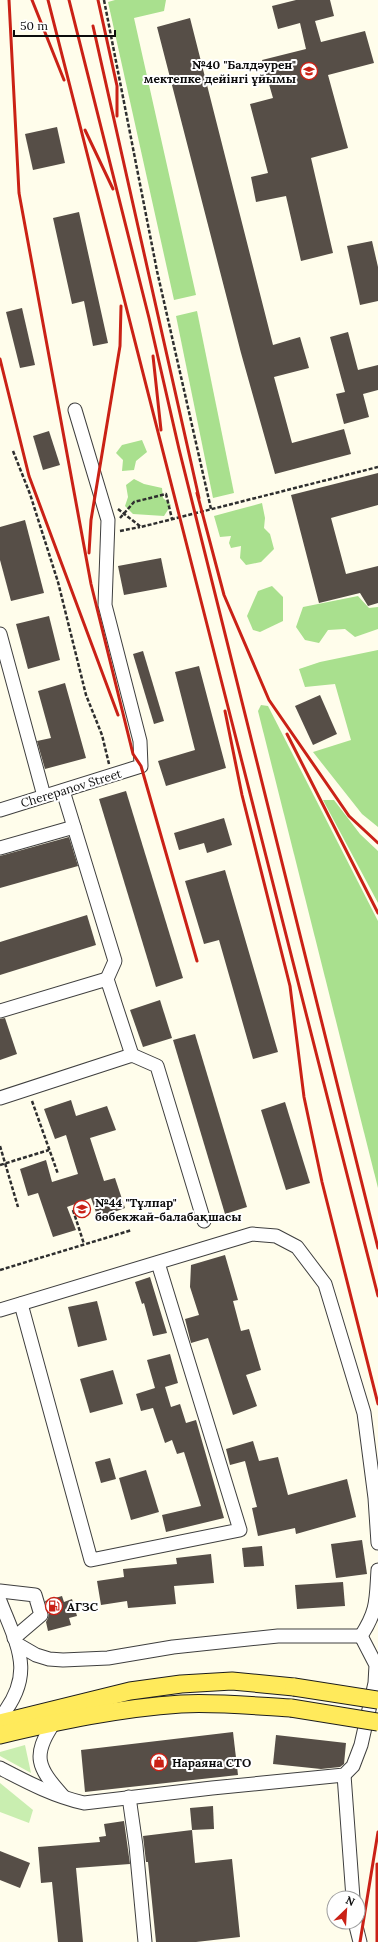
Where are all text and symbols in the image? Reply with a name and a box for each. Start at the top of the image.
scale bar [14,12,115,38]
text: 50 m [20,18,48,33]
place label: №40 "Балдәурен" мектепке дейінгі ұйымы [144,57,296,86]
school or university icon: №40 "Балдәурен" мектепке дейінгі ұйымы [299,61,319,81]
street label: Cherepanov Street [19,765,124,810]
place label: №44 "Тұлпар" бөбекжай-балабақшасы [95,1195,242,1224]
school or university icon: №44 "Тұлпар" бөбекжай-балабақшасы [72,1199,92,1219]
fuel station icon: АГЗС [44,1596,64,1616]
place label: АГЗС [67,1599,99,1614]
shop icon: Нараяна СТО [149,1752,169,1772]
place label: Нараяна СТО [172,1755,251,1770]
north arrow [326,1890,366,1930]
text: N [343,1893,357,1909]

